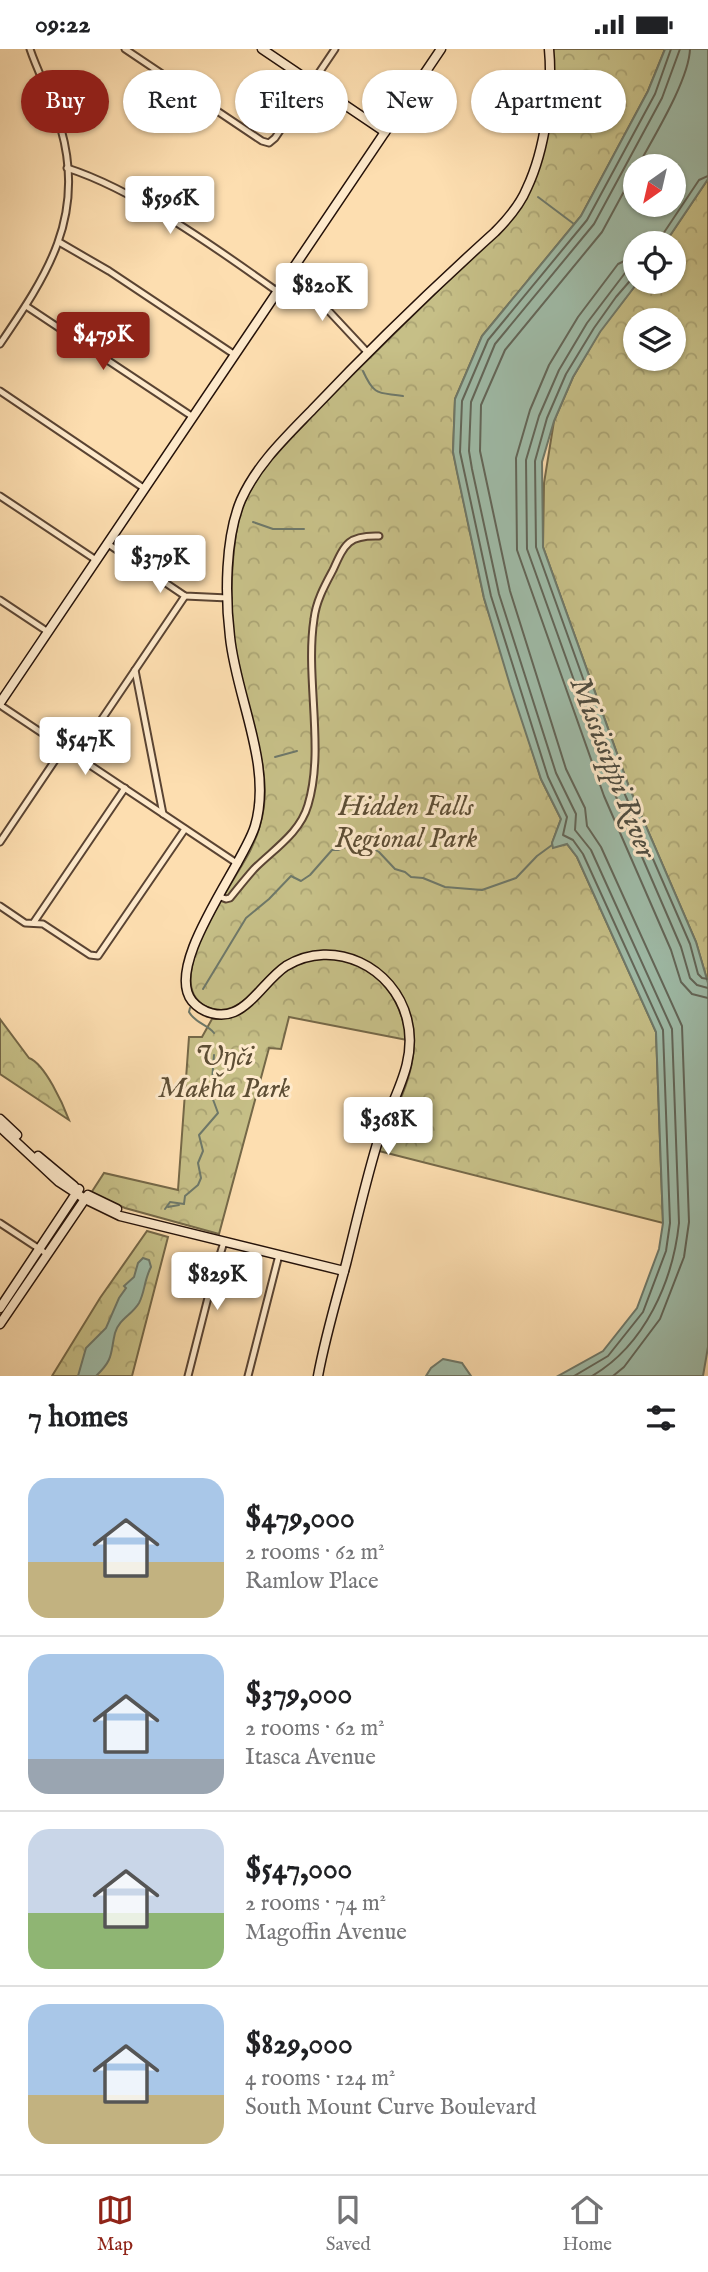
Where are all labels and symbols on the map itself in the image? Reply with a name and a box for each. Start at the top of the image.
north arrow [623,154,686,217]
pin: $596K [121,177,219,236]
pin: $820K [273,264,371,323]
pin: $479K [54,313,152,372]
pin: $379K [111,535,209,595]
water label: Mississippi River [560,672,665,866]
pin: $547K [36,717,134,777]
park label: Hidden Falls Regional Park [335,790,477,857]
park label: Uŋči Makȟa Park [158,1040,290,1107]
pin: $368K [339,1097,437,1157]
pin: $829K [168,1253,266,1312]

